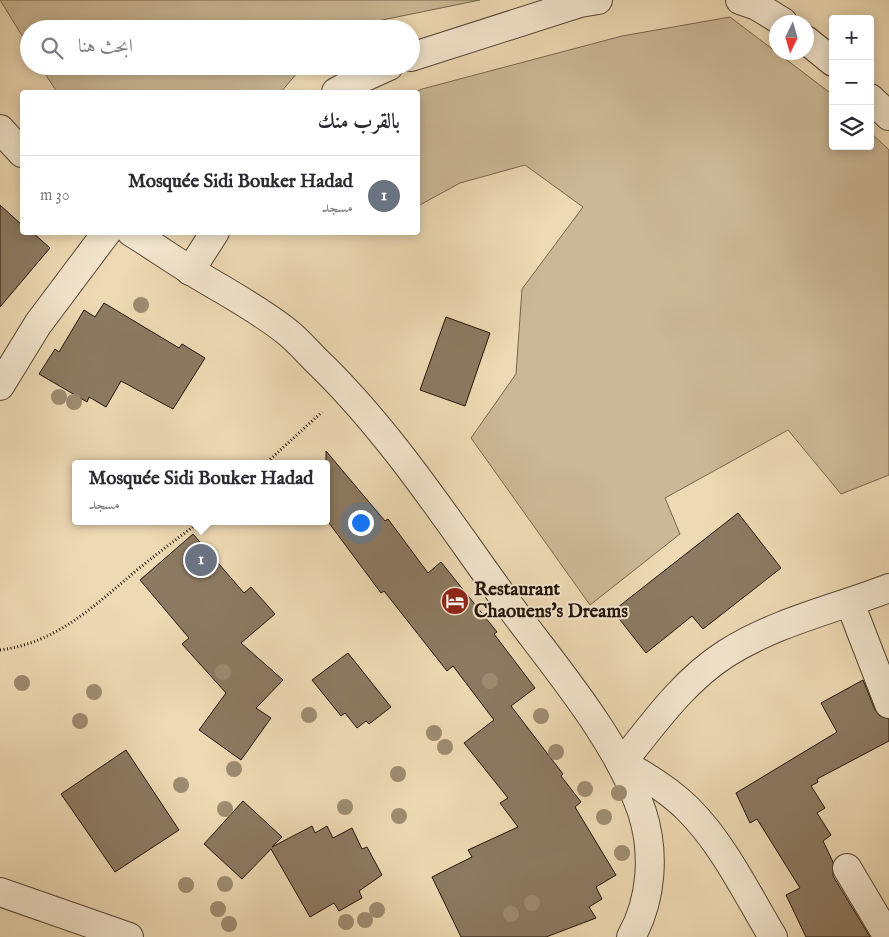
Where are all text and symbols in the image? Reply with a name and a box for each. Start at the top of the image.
north arrow [769,15,814,60]
map controls [829,15,874,150]
button: + [829,15,874,60]
search box [20,20,420,75]
icon: search [38,34,66,62]
text: ابحث هنا [78,35,133,59]
button: − [829,60,874,105]
button: layers [829,105,874,150]
text: بالقرب منك [318,109,400,136]
text: Mosquée Sidi Bouker Hadad [128,170,353,194]
text: 30 m [40,186,70,206]
text: 1 [381,186,387,206]
text: مسجد [322,198,353,218]
popup [72,460,330,525]
text: Mosquée Sidi Bouker Hadad [88,467,314,491]
text: مسجد [88,495,120,515]
your location [348,510,374,536]
pin: 1 [185,541,217,579]
place label: Restaurant Chaouens's Dreams [474,578,628,624]
hotel icon: Restaurant Chaouens's Dreams [440,586,470,616]

